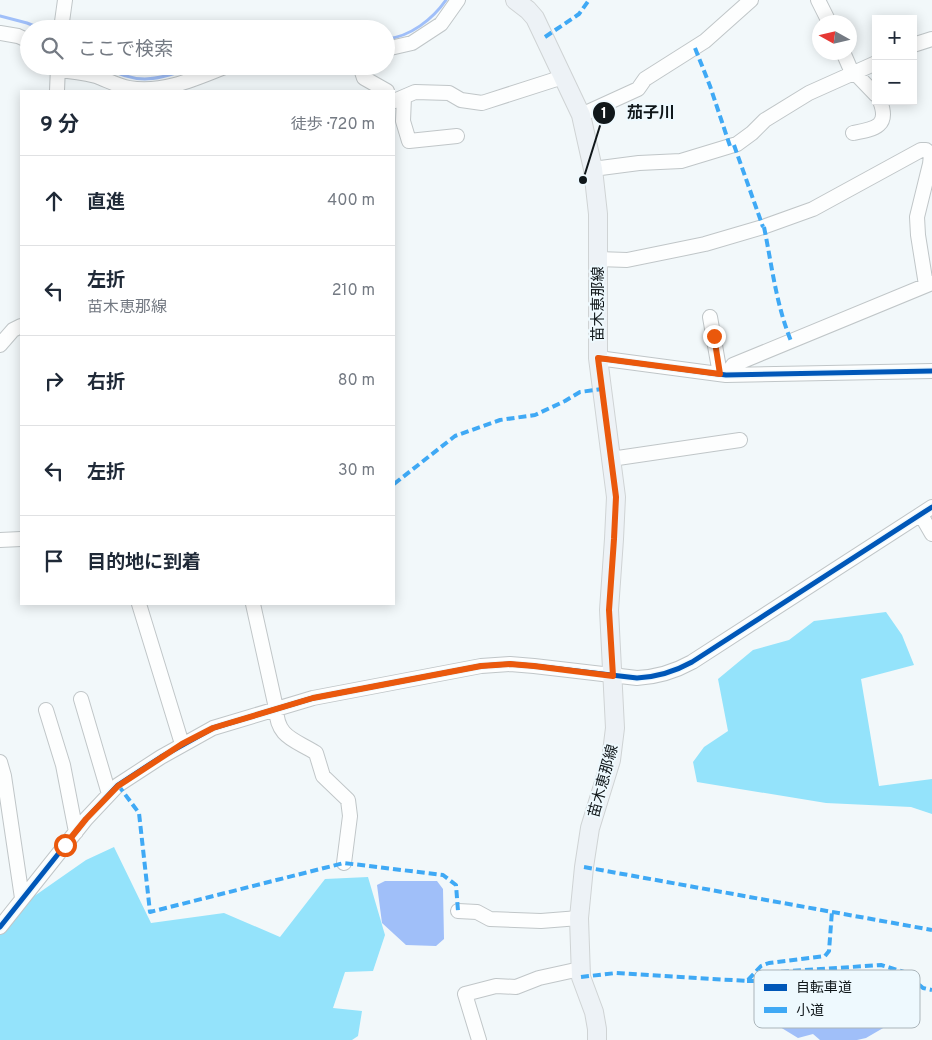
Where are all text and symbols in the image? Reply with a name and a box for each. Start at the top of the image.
north arrow [812,15,857,60]
map controls [872,15,917,105]
button: + [872,15,917,60]
search box [20,20,395,75]
icon: search [38,34,66,62]
text: ここで検索 [78,38,173,62]
button: − [872,60,917,105]
callout: 茄子川 [592,97,685,128]
text: 茄子川 [627,104,675,124]
text: 1 [601,105,607,124]
text: 9 分 [40,112,79,139]
text: 徒歩 · 720 m [291,115,375,135]
icon: ahead [40,187,68,215]
text: 直進 [87,191,125,215]
text: 400 m [327,191,375,211]
street label: 苗木恵那線 [590,266,609,342]
text: 左折 [87,269,125,293]
icon: left [40,277,68,305]
text: 210 m [332,281,375,301]
text: 苗木恵那線 [87,298,167,318]
route end [703,325,726,348]
icon: right [40,367,68,395]
text: 右折 [87,371,125,395]
text: 80 m [338,371,375,391]
icon: left [40,457,68,485]
text: 左折 [87,461,125,485]
text: 30 m [338,461,375,481]
icon: arrive [40,547,68,575]
text: 目的地に到着 [87,551,201,575]
street label: 苗木恵那線 [586,743,623,820]
route start [54,834,77,857]
legend [754,970,920,1028]
text: 自転車道 [796,980,852,997]
text: 小道 [796,1003,824,1020]

